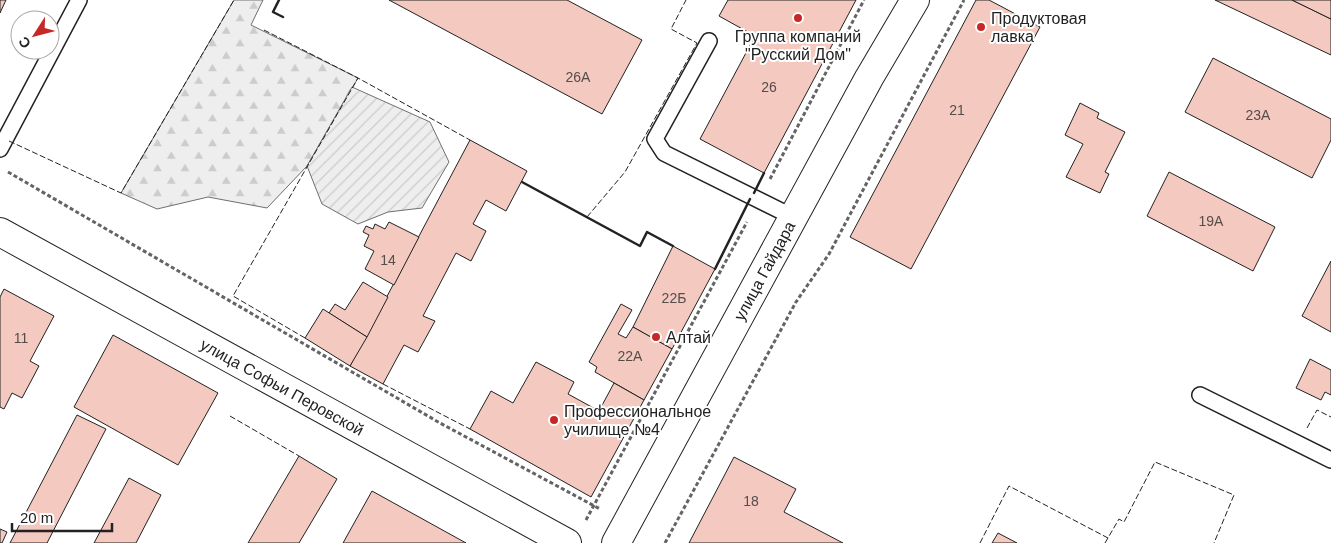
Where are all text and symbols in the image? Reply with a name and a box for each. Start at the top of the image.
north arrow [10,10,60,60]
place label: Продуктовая лавка [991,10,1086,45]
marker: Группа компаний "Русский Дом" [792,12,804,24]
marker: Продуктовая лавка [975,21,987,33]
place label: Группа компаний "Русский Дом" [735,28,861,63]
text: С [15,34,34,51]
house number: 26А [566,69,591,85]
house number: 26 [761,79,777,95]
house number: 21 [949,102,965,118]
house number: 23А [1246,107,1271,123]
house number: 19А [1199,213,1224,229]
street label: улица Гайдара [730,218,798,323]
house number: 14 [380,252,396,268]
house number: 22Б [662,290,686,306]
place label: Алтай [666,329,711,346]
house number: 11 [14,330,28,346]
marker: Алтай [650,331,662,343]
street label: улица Софьи Перовской [198,335,367,438]
house number: 22А [618,348,643,364]
place label: Профессиональное училище №4 [564,403,711,438]
marker: Профессиональное училище №4 [548,414,560,426]
house number: 18 [743,493,759,509]
scale bar [12,500,112,532]
text: 20 m [20,509,53,526]

